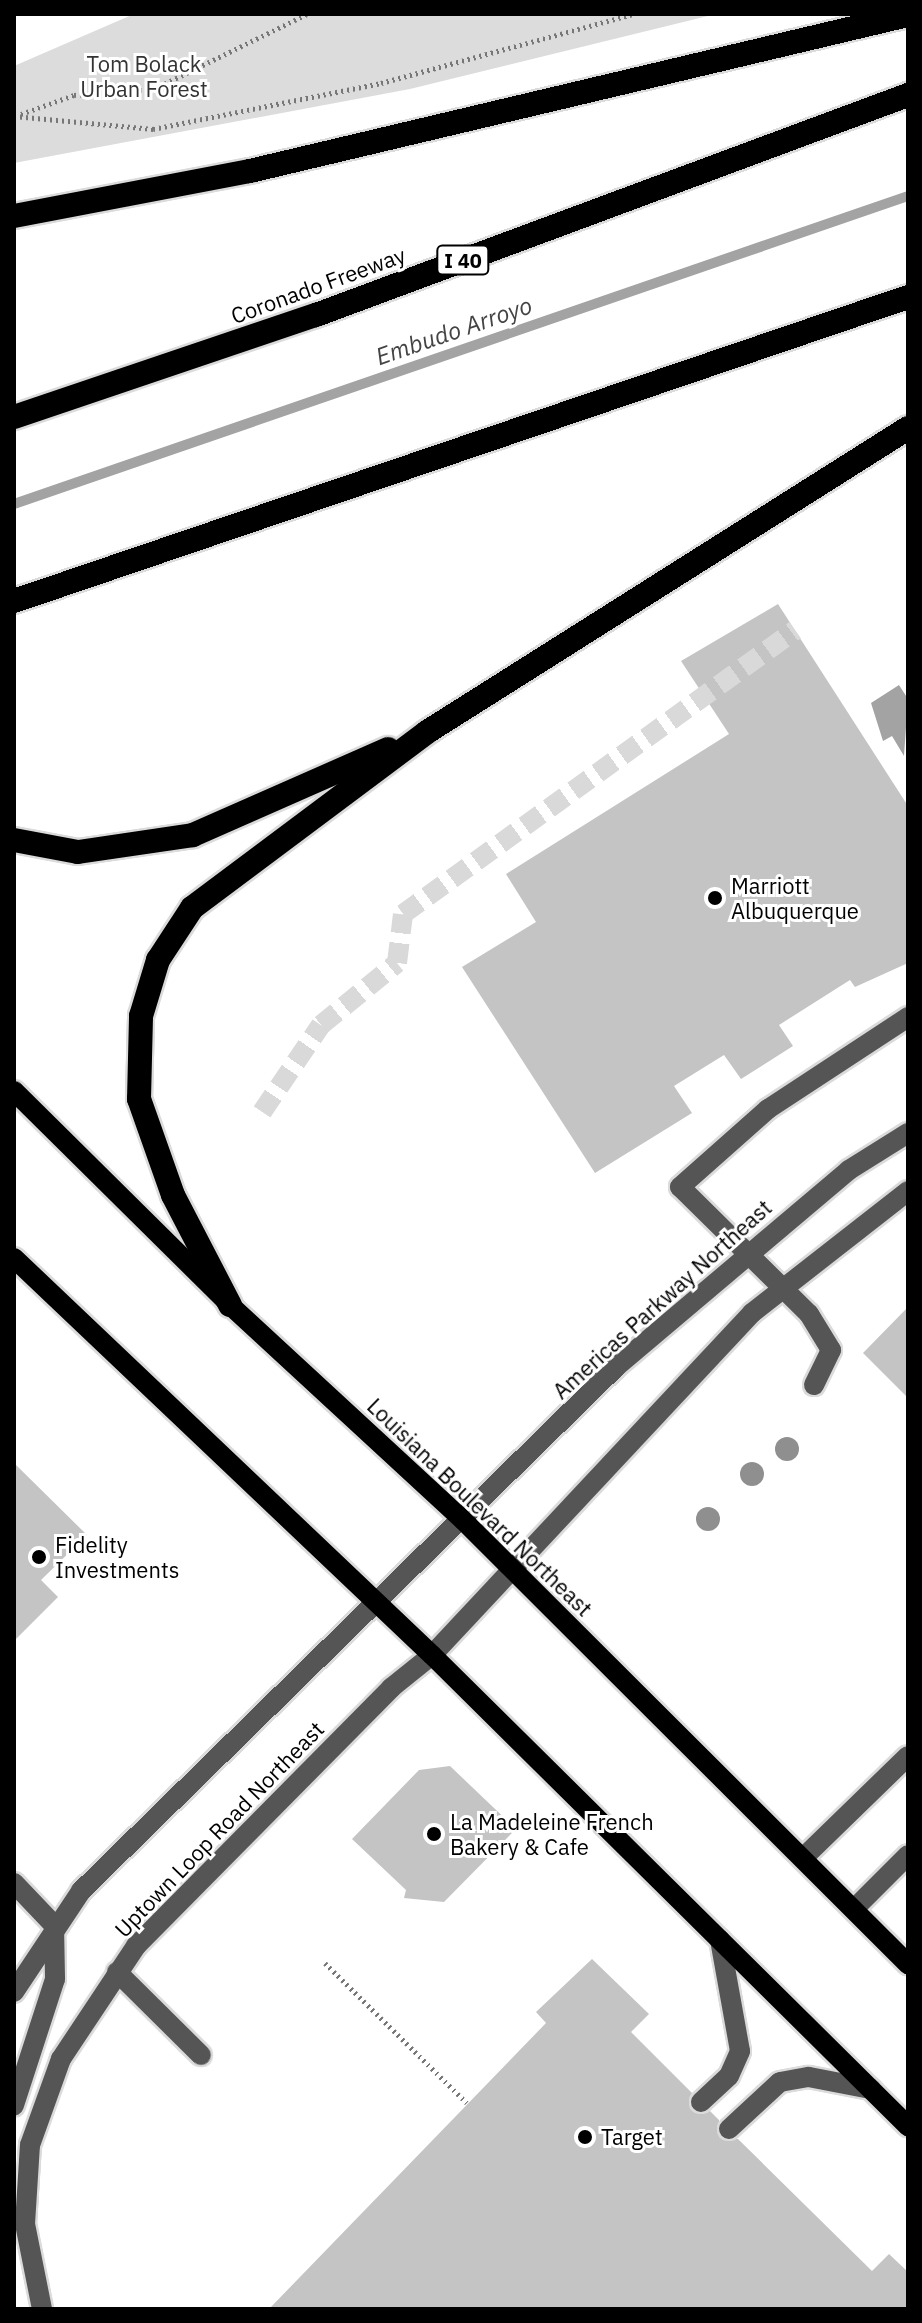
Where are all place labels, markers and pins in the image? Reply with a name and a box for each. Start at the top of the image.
place label: Marriott Albuquerque [731,872,859,924]
marker: Marriott Albuquerque [706,889,724,907]
place label: Fidelity Investments [55,1531,179,1582]
marker: Fidelity Investments [30,1548,48,1566]
place label: La Madeleine French Bakery & Cafe [450,1808,654,1860]
marker: La Madeleine French Bakery & Cafe [425,1825,443,1843]
place label: Target [601,2124,663,2150]
marker: Target [576,2128,594,2146]

